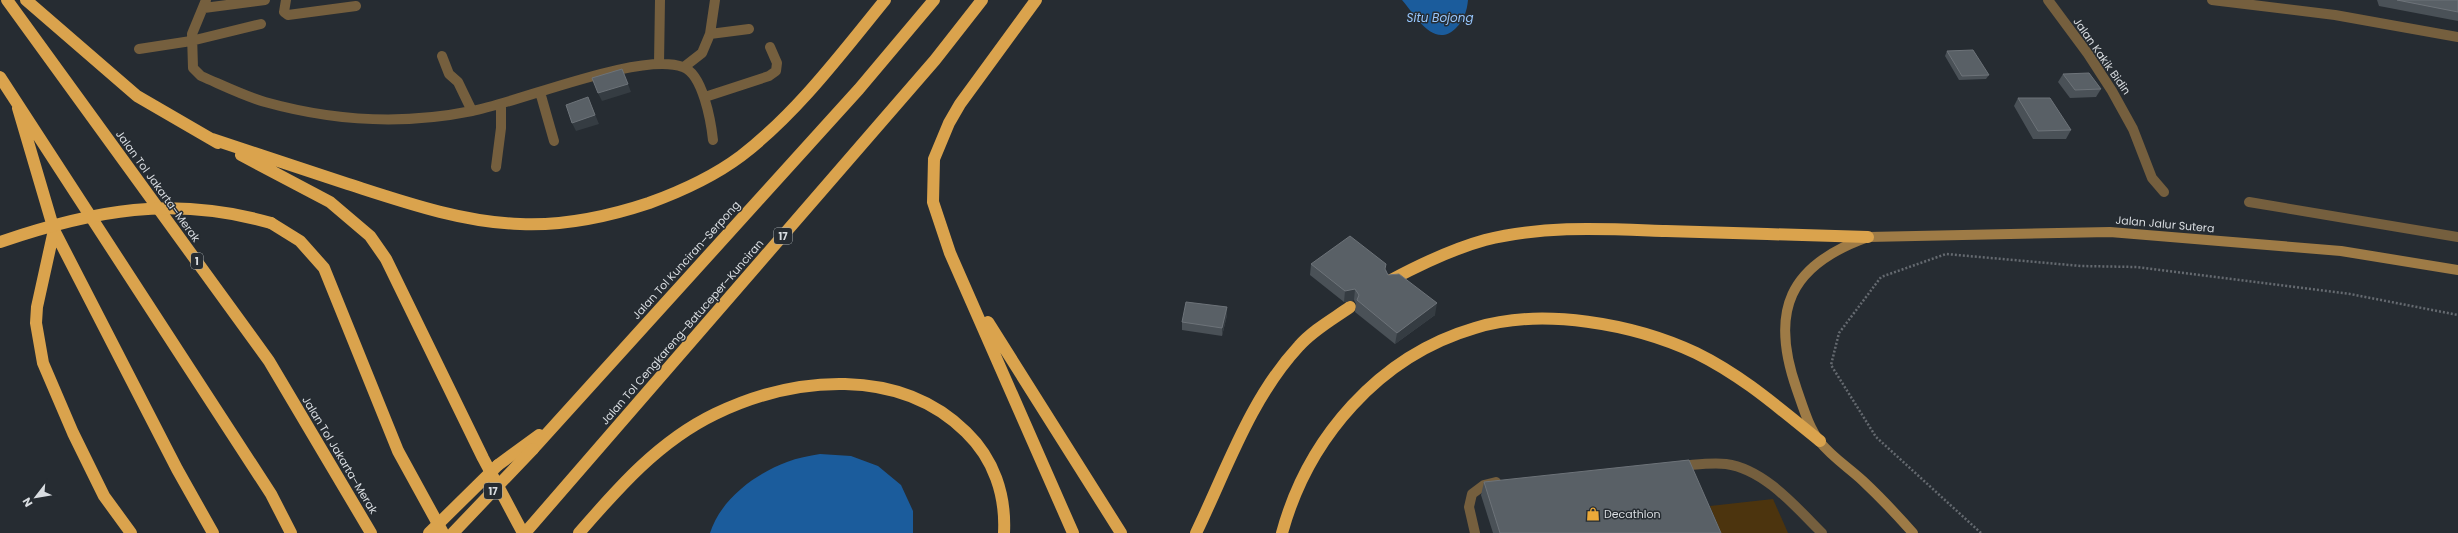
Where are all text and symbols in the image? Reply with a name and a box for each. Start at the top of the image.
water label: Situ Bojong [1406,9,1474,26]
street label: Jalan Kakik Bidin [2069,14,2135,98]
street label: Jalan Tol Jakarta–Merak [112,127,204,246]
street label: Jalan Tol Kunciran–Serpong [628,197,744,323]
street label: Jalan Jalur Sutera [2115,212,2215,236]
road number: 17 [774,228,792,244]
street label: Jalan Tol Cengkareng–Batuceper–Kunciran [597,236,767,428]
road number: 1 [191,253,203,269]
street label: Jalan Tol Jakarta–Merak [298,393,382,517]
north arrow [16,477,56,517]
road number: 17 [484,483,502,499]
text: N [18,494,36,510]
shop icon: Decathlon [1585,506,1601,522]
place label: Decathlon [1604,506,1661,522]

